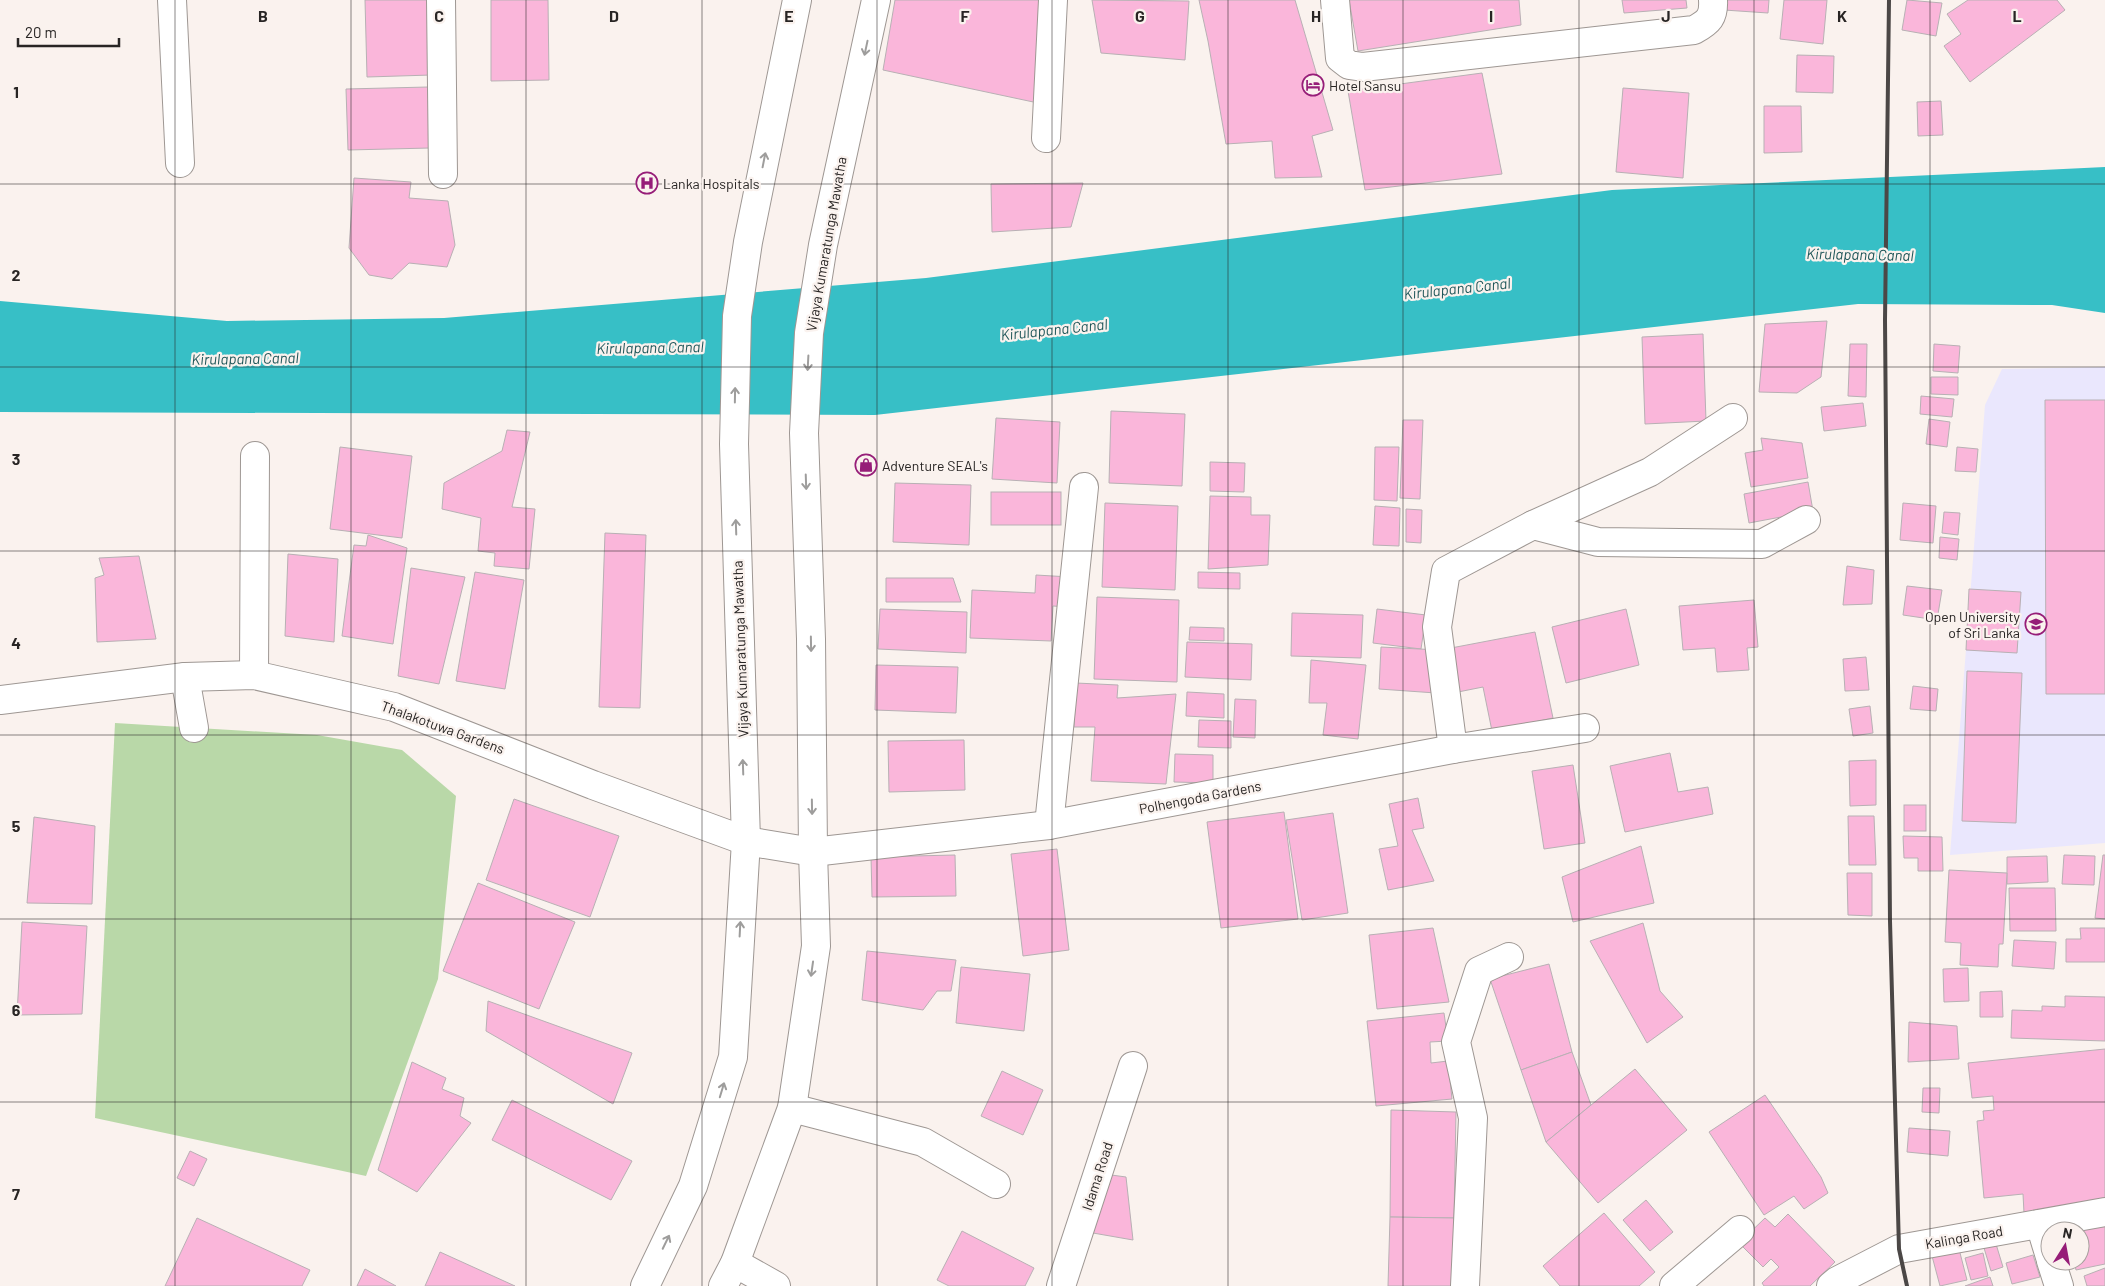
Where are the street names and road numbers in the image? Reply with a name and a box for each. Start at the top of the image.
street label: Vijaya Kumaratunga Mawatha [802,155,850,333]
street label: Vijaya Kumaratunga Mawatha [728,560,752,738]
street label: Thalakotuwa Gardens [379,697,507,757]
street label: Polhengoda Gardens [1137,777,1263,817]
street label: Idama Road [1078,1140,1116,1212]
street label: Kalinga Road [1924,1222,2004,1252]

